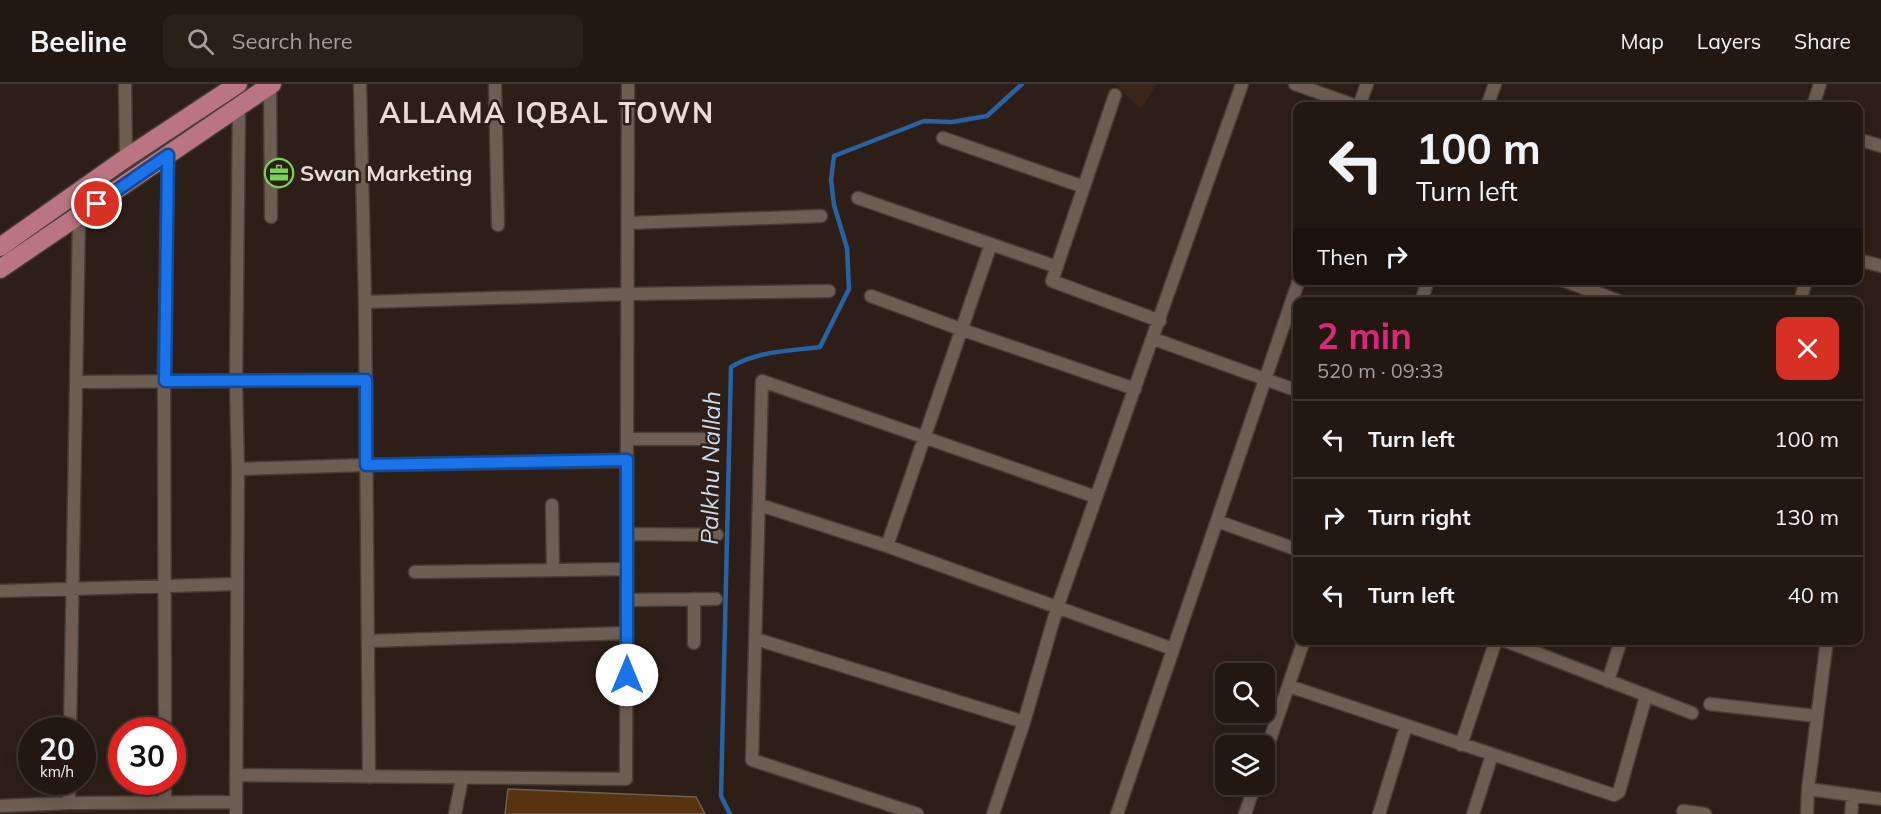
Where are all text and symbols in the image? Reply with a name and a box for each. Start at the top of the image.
search box [163,14,583,68]
text: Beeline [30,24,127,59]
icon: search [184,25,217,58]
text: Search here [232,27,353,55]
text: Map [1621,28,1664,54]
text: Layers [1697,28,1761,54]
text: Share [1794,28,1851,54]
district label: ALLAMA IQBAL TOWN [379,95,715,130]
text: 100 m [1416,122,1541,175]
icon: left [1317,126,1395,204]
office icon: Swan Marketing [263,157,295,189]
place label: Swan Marketing [300,159,473,187]
text: Turn left [1416,174,1518,208]
pin [71,178,122,229]
icon: arrive [80,187,113,220]
icon: right [1380,240,1413,273]
text: Then [1317,243,1368,271]
text: 2 min [1317,313,1412,358]
button: close [1776,317,1839,380]
text: 520 m · 09:33 [1317,358,1443,383]
water label: Palkhu Nallah [694,391,726,545]
icon: left [1317,423,1350,456]
text: Turn left [1368,425,1455,453]
text: 100 m [1774,425,1839,453]
icon: right [1317,501,1350,534]
text: Turn right [1368,503,1471,531]
text: 130 m [1774,503,1839,531]
icon: left [1317,579,1350,612]
text: Turn left [1368,581,1455,609]
text: 40 m [1788,581,1839,609]
position arrow [595,643,659,707]
map controls [1215,663,1275,795]
button: search [1215,663,1275,723]
speed limit sign: 30 [108,717,186,795]
text: 20 [39,730,75,768]
button: layers [1215,735,1275,795]
text: km/h [40,762,74,781]

